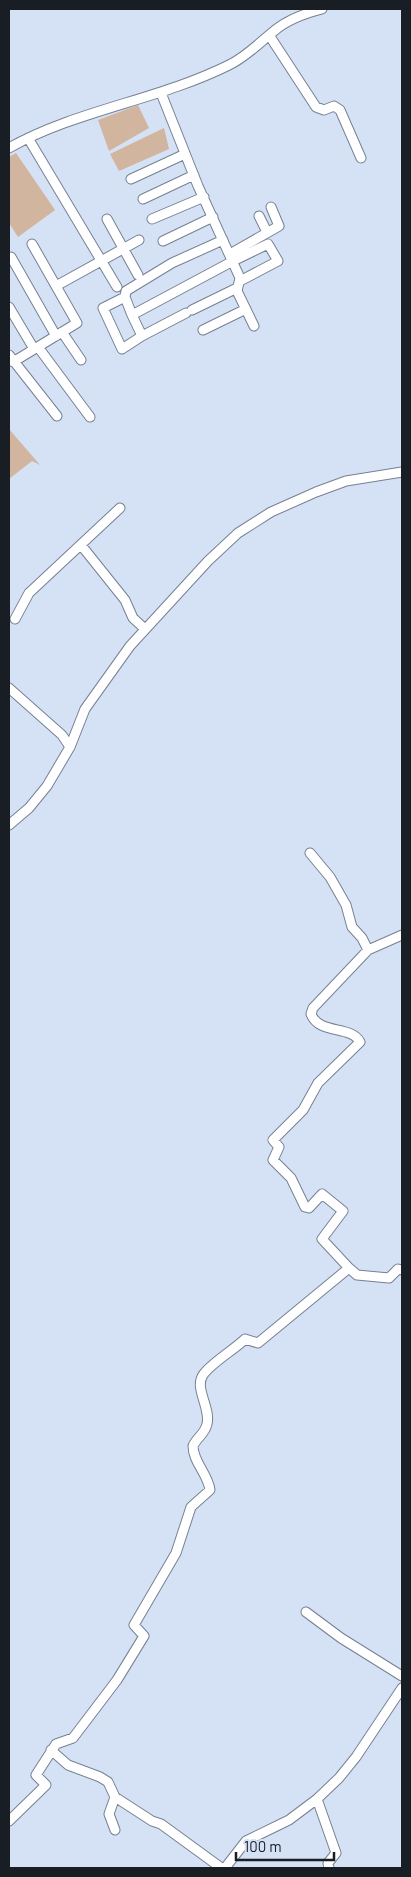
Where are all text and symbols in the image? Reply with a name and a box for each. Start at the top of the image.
scale bar [236,1830,334,1862]
text: 100 m [244,1837,282,1855]

